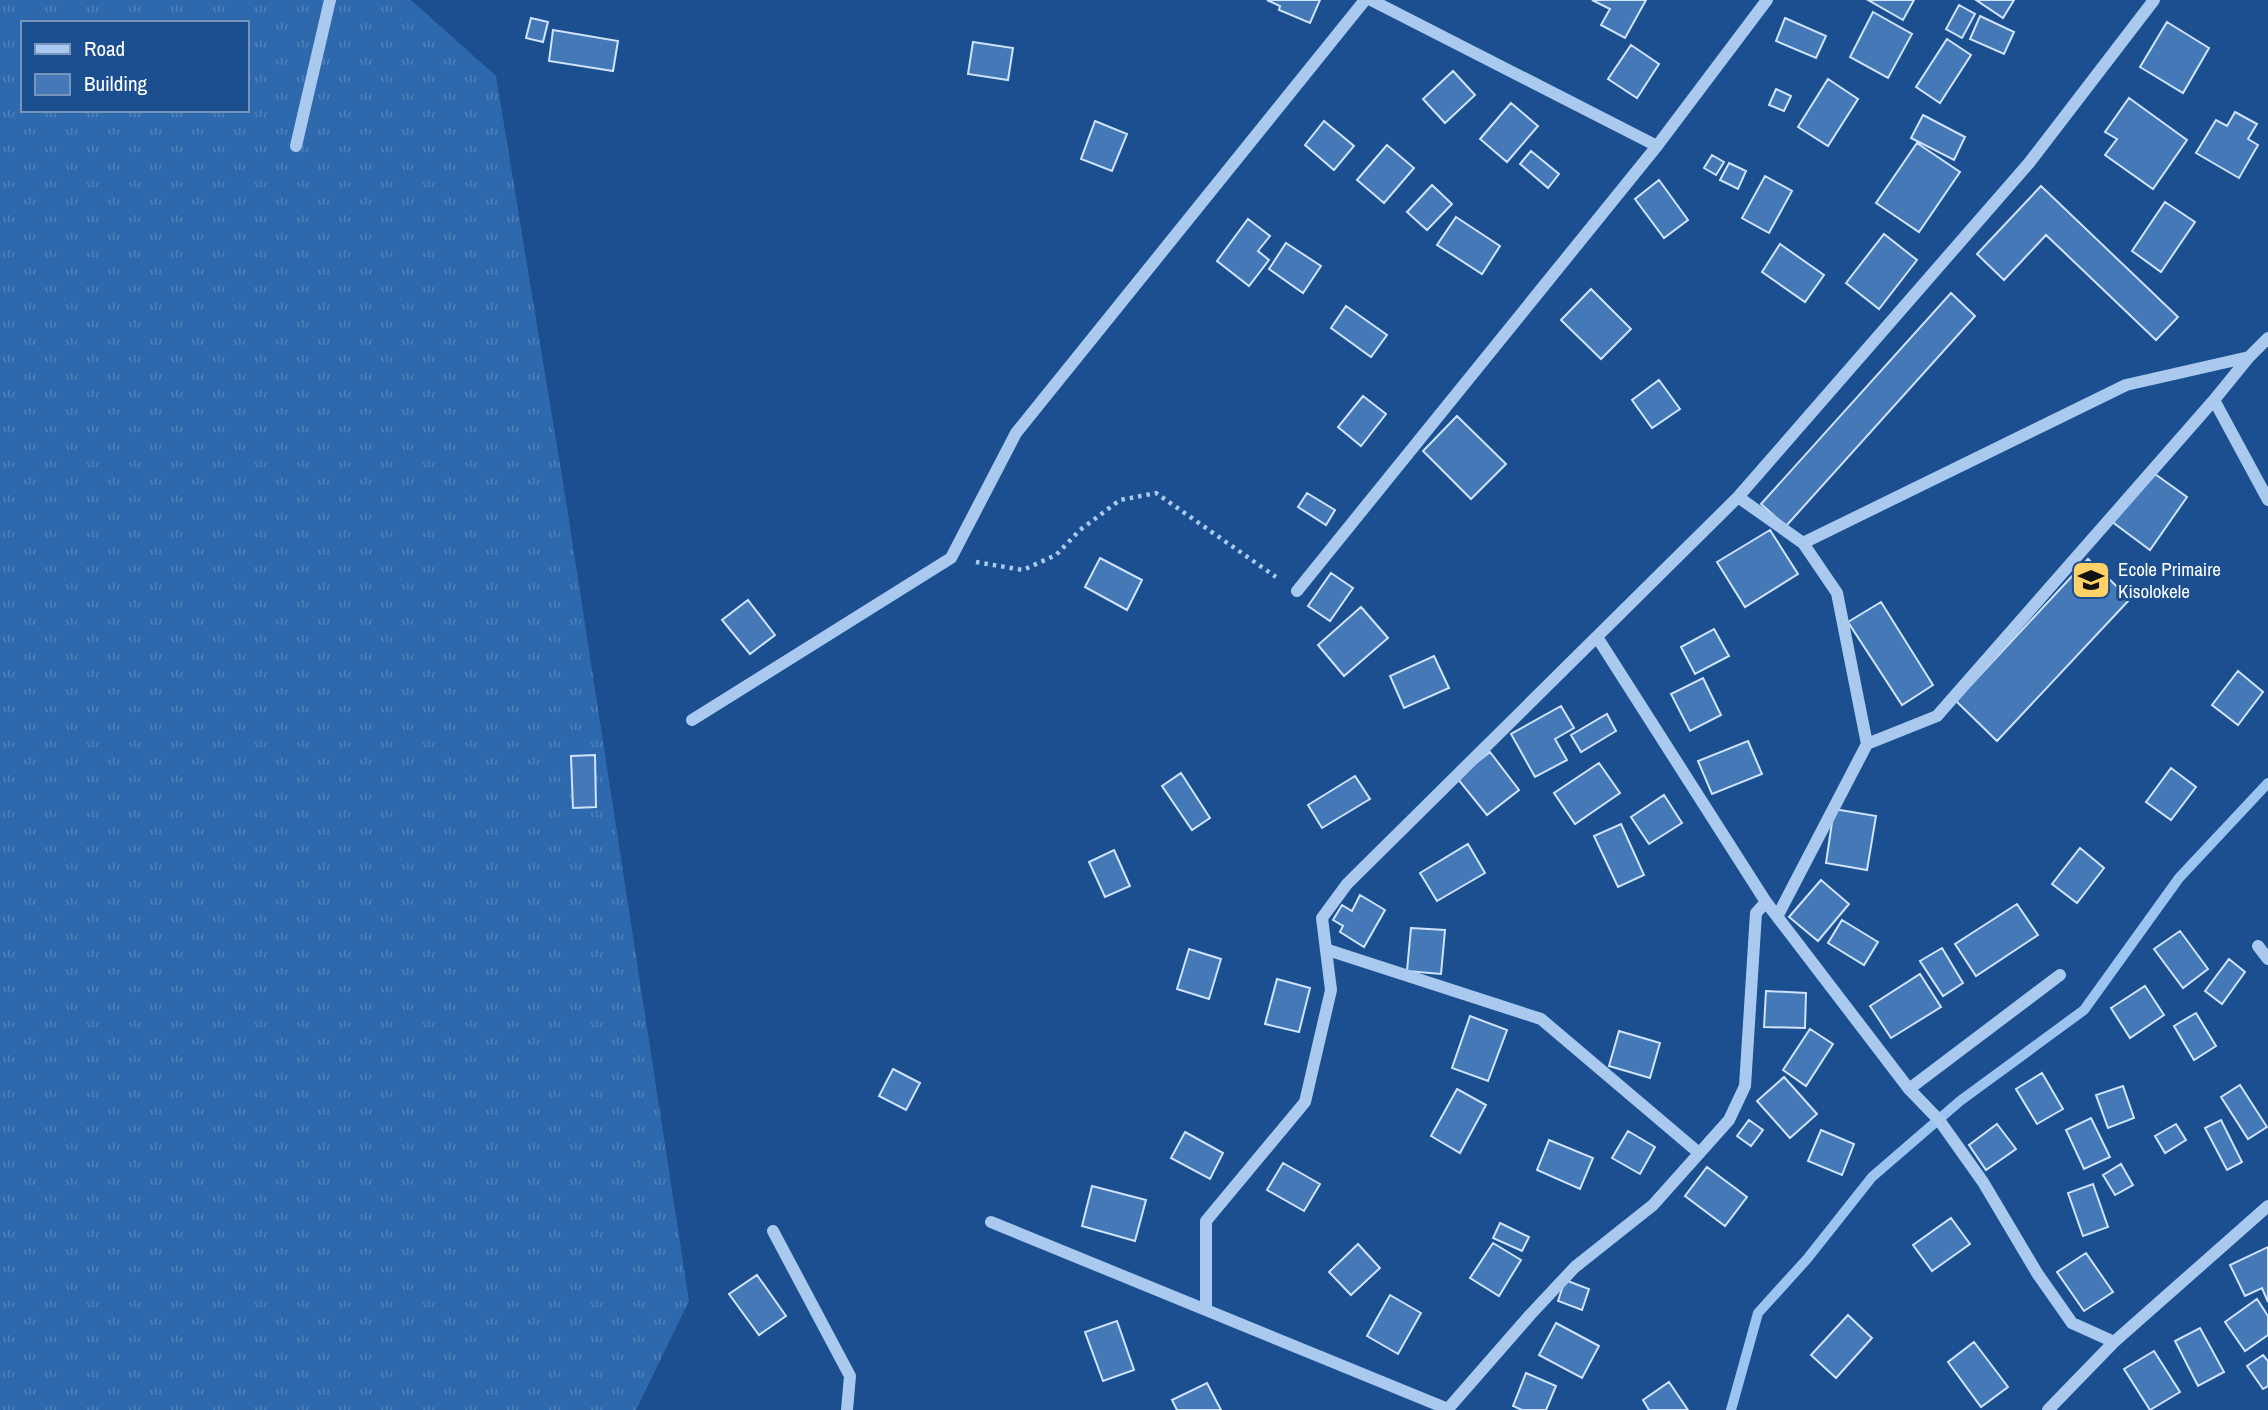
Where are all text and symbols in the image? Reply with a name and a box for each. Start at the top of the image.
legend [21,21,248,112]
text: Road [84,34,125,63]
text: Building [84,69,148,98]
place label: Ecole Primaire Kisolokele [2118,556,2221,604]
school or university icon: Ecole Primaire Kisolokele [2070,559,2112,601]

